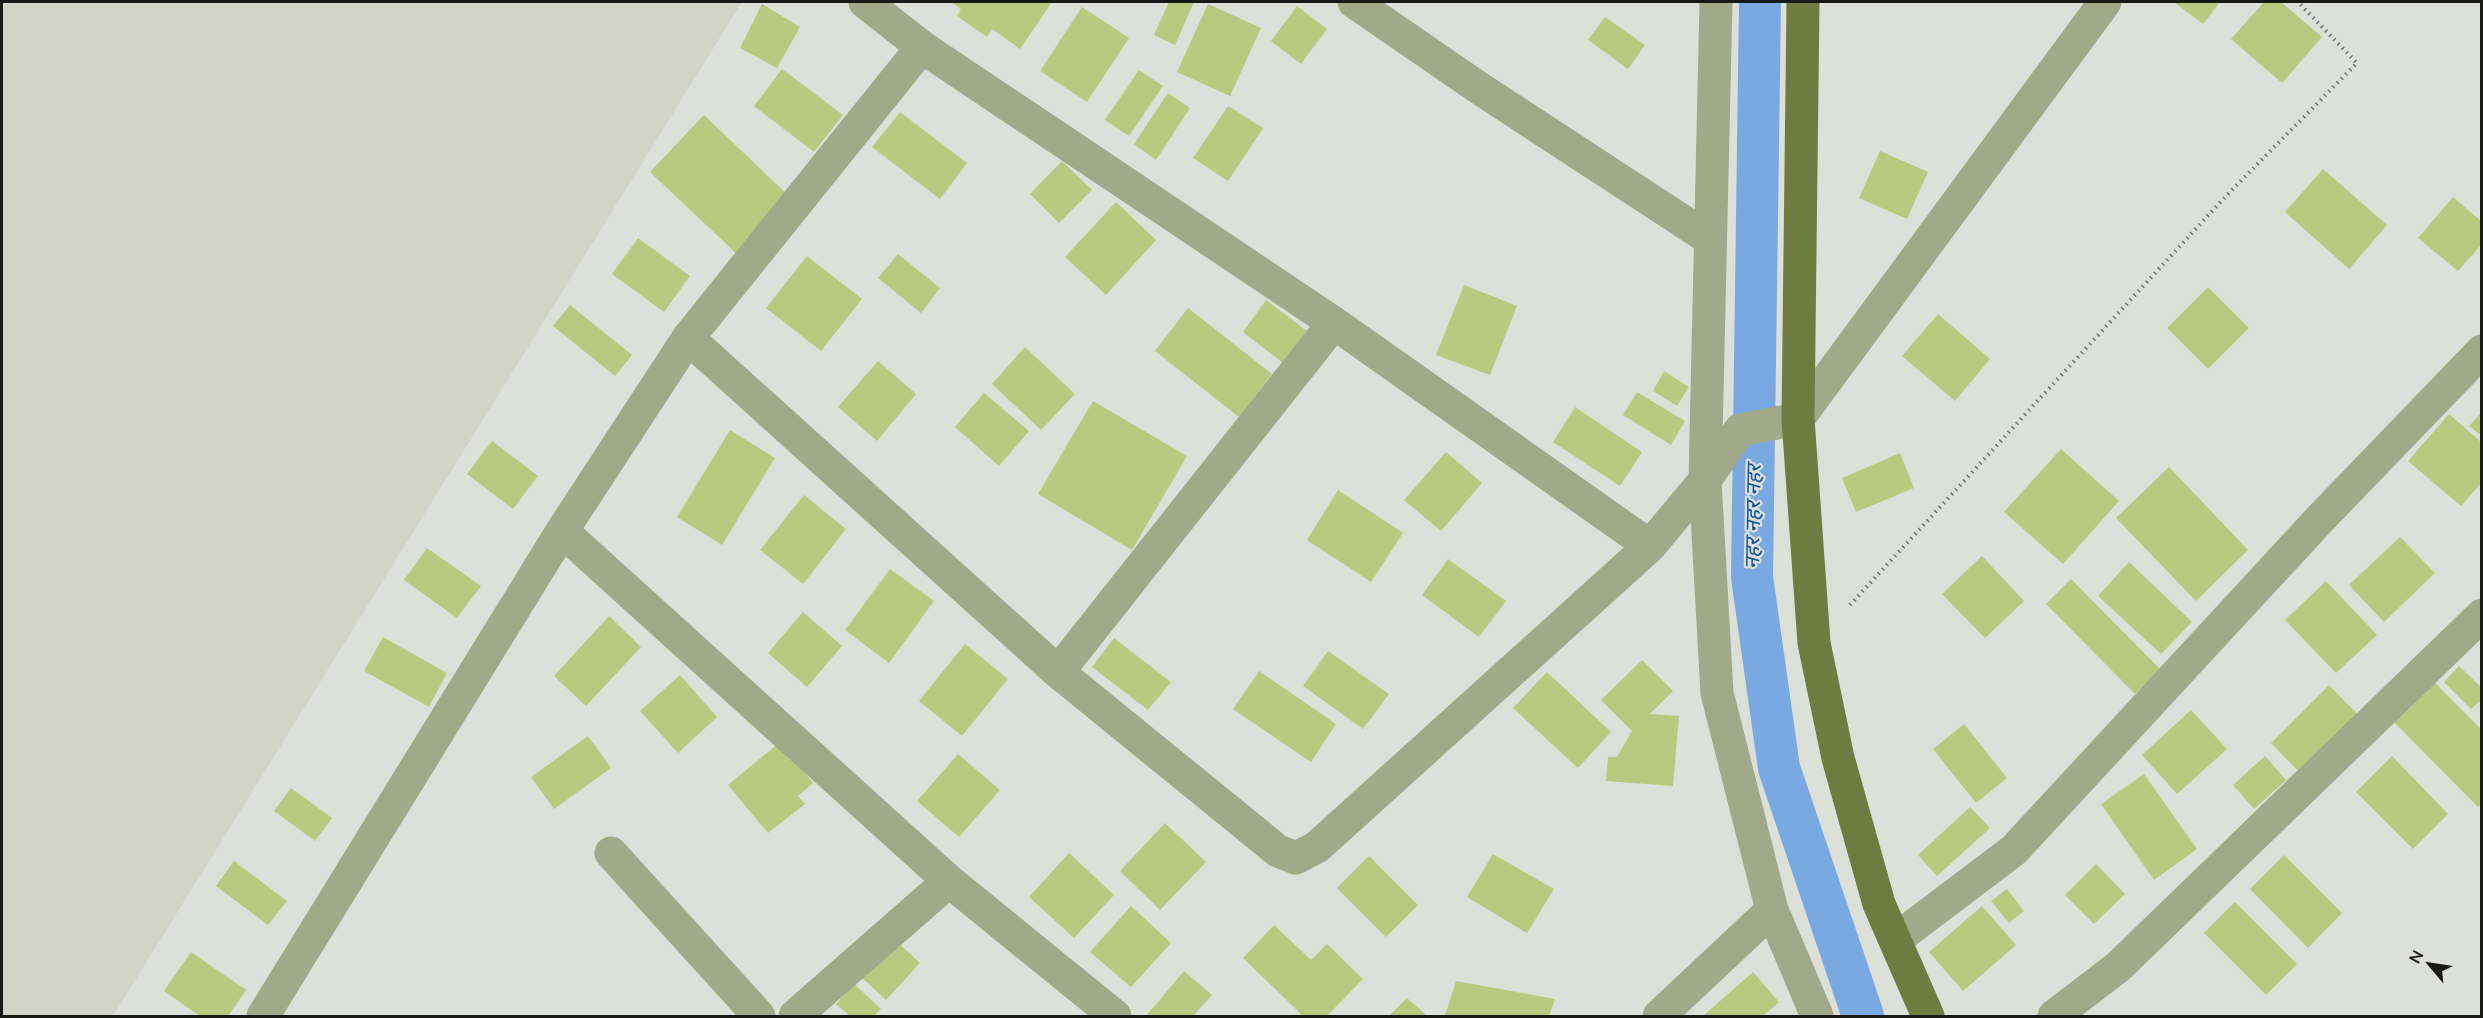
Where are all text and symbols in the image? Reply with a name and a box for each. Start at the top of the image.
water label: नहर नहर नहर [1738,460,1768,570]
north arrow [2399,934,2459,994]
text: N [2404,947,2429,968]

